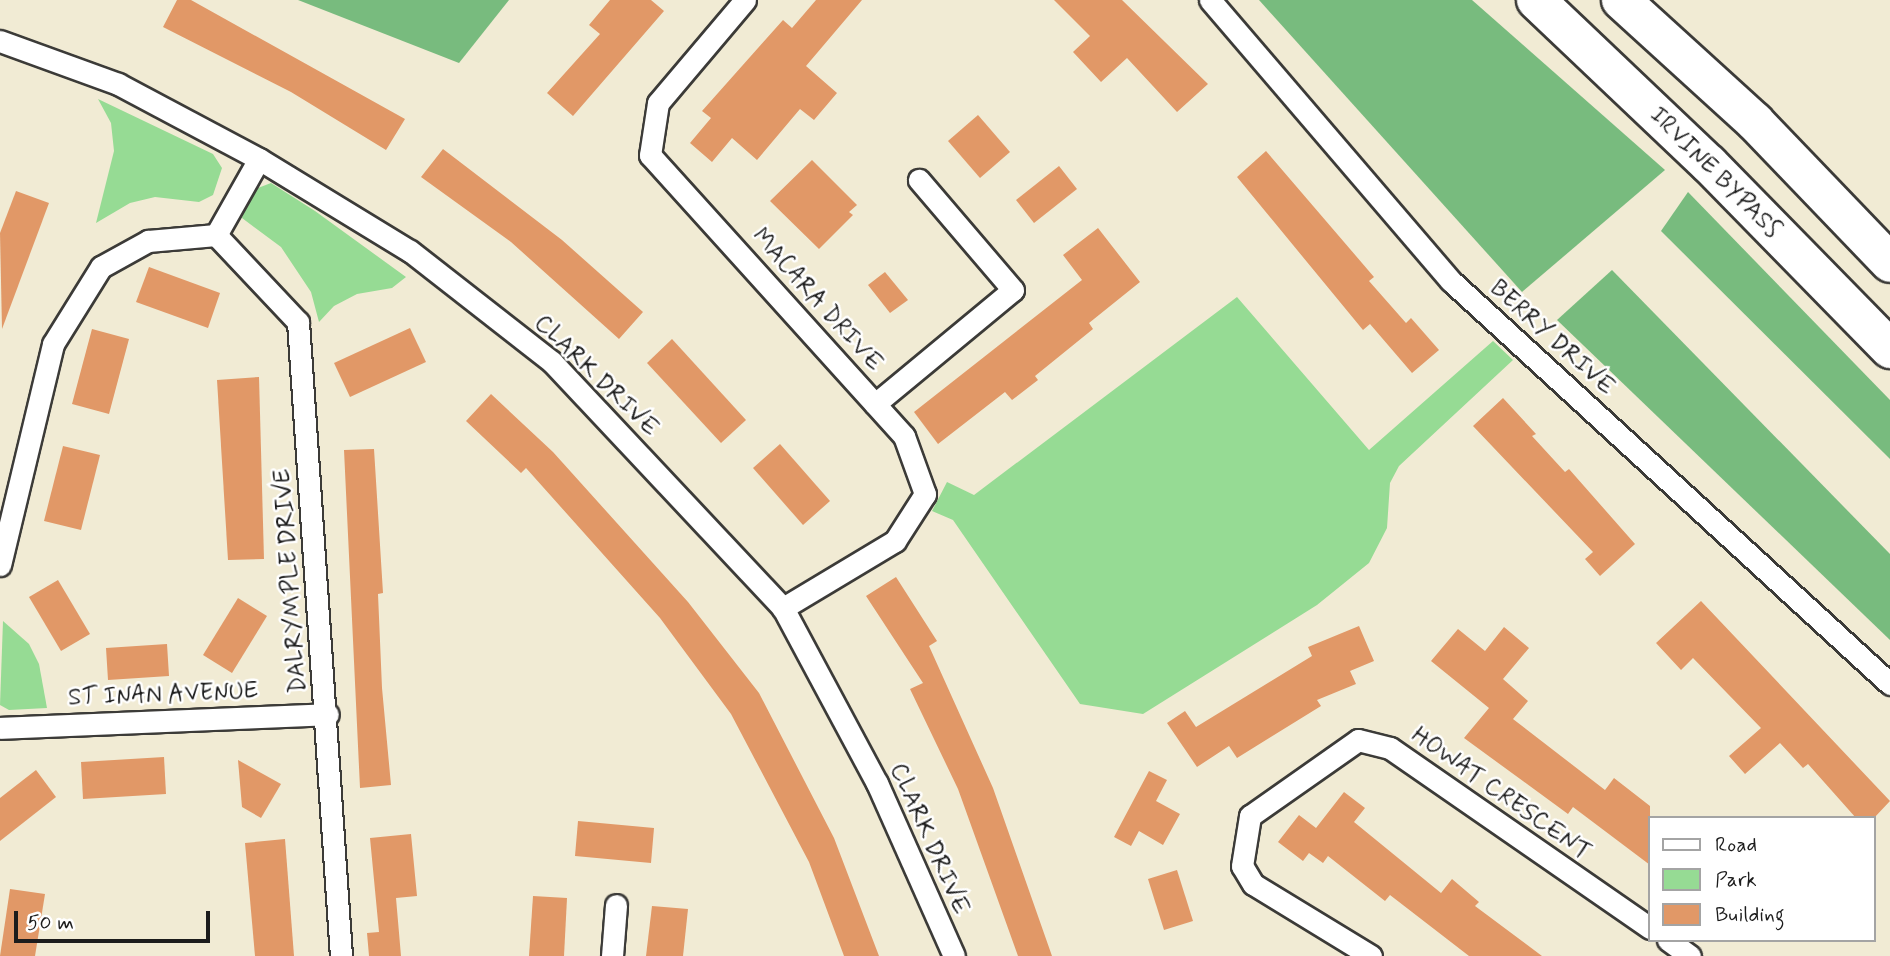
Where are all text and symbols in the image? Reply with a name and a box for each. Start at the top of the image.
street label: IRVINE BYPASS [1643,101,1787,245]
street label: MACARA DRIVE [745,223,889,377]
street label: BERRY DRIVE [1483,274,1621,402]
street label: CLARK DRIVE [527,309,665,443]
street label: DALRYMPLE DRIVE [269,467,313,695]
street label: ST INAN AVENUE [65,677,261,713]
street label: HOWAT CRESCENT [1406,721,1596,867]
street label: CLARK DRIVE [883,759,975,919]
legend [1648,816,1876,942]
text: Road [1715,831,1757,859]
text: Park [1715,866,1757,894]
scale bar [18,897,214,941]
text: Building [1715,901,1785,929]
text: 50 m [27,909,74,937]

